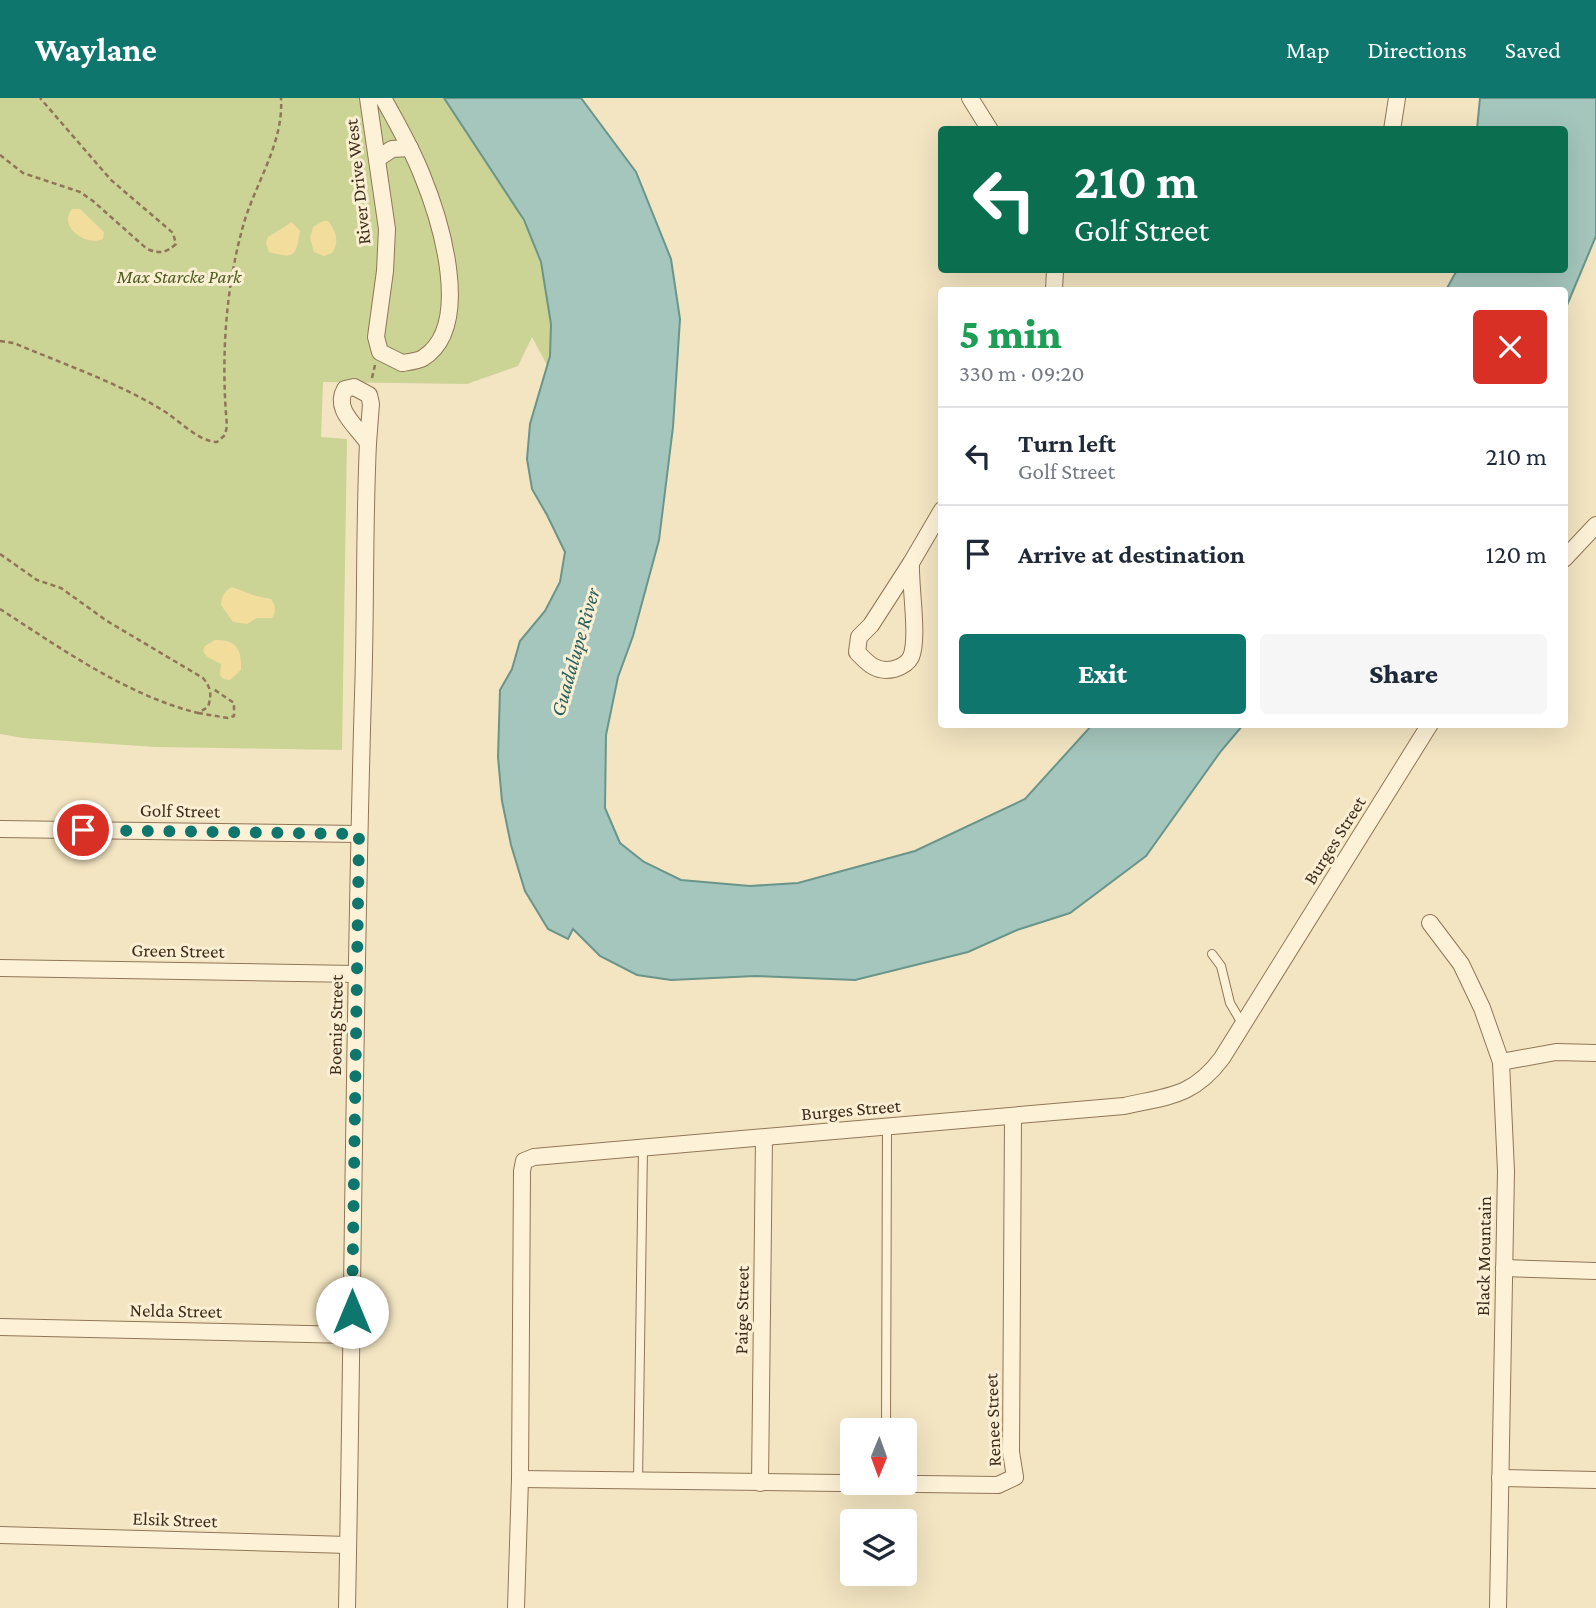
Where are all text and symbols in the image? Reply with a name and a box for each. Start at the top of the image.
text: Waylane [35,31,157,68]
text: Map [1286,36,1330,63]
text: Directions [1368,36,1467,63]
text: Saved [1505,36,1561,63]
street label: River Drive West [340,117,375,246]
icon: left [959,154,1050,245]
text: 210 m [1074,154,1198,209]
text: Golf Street [1074,212,1209,248]
park label: Max Starcke Park [116,266,242,287]
text: 5 min [959,310,1062,357]
button: close [1473,310,1547,384]
text: 330 m · 09:20 [959,360,1085,386]
text: Turn left [1018,429,1116,458]
icon: left [959,437,997,475]
text: 210 m [1486,442,1547,471]
text: Golf Street [1018,458,1115,484]
icon: arrive [959,535,997,573]
text: Arrive at destination [1018,540,1245,569]
text: 120 m [1486,540,1547,569]
water label: Guadalupe River [545,585,605,719]
button: Exit [959,634,1246,714]
button: Share [1260,634,1547,714]
street label: Burges Street [1299,792,1370,888]
street label: Golf Street [140,799,221,822]
pin [53,800,113,860]
icon: arrive [64,811,102,849]
street label: Green Street [131,939,226,962]
street label: Boenig Street [324,974,347,1075]
street label: Burges Street [800,1095,902,1124]
street label: Black Mountain [1472,1196,1495,1316]
street label: Paige Street [730,1265,753,1354]
position arrow [315,1275,389,1349]
street label: Nelda Street [130,1299,223,1322]
street label: Renee Street [980,1372,1005,1467]
north arrow [840,1418,917,1494]
map controls [840,1418,917,1586]
street label: Elsik Street [132,1508,218,1531]
button: layers [840,1509,917,1586]

